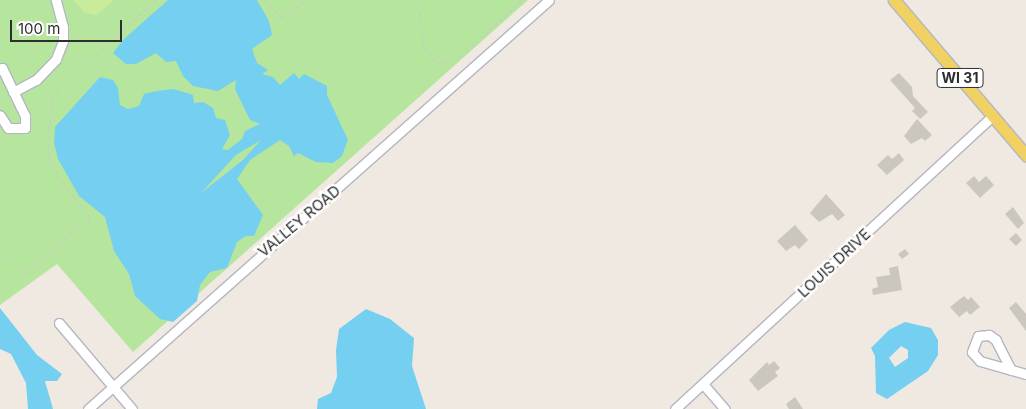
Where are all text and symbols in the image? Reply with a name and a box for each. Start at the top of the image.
scale bar [12,10,125,42]
text: 100 m [18,19,60,38]
road number: WI 31 [936,66,984,90]
street label: VALLEY ROAD [254,181,344,261]
street label: LOUIS DRIVE [794,225,874,301]

